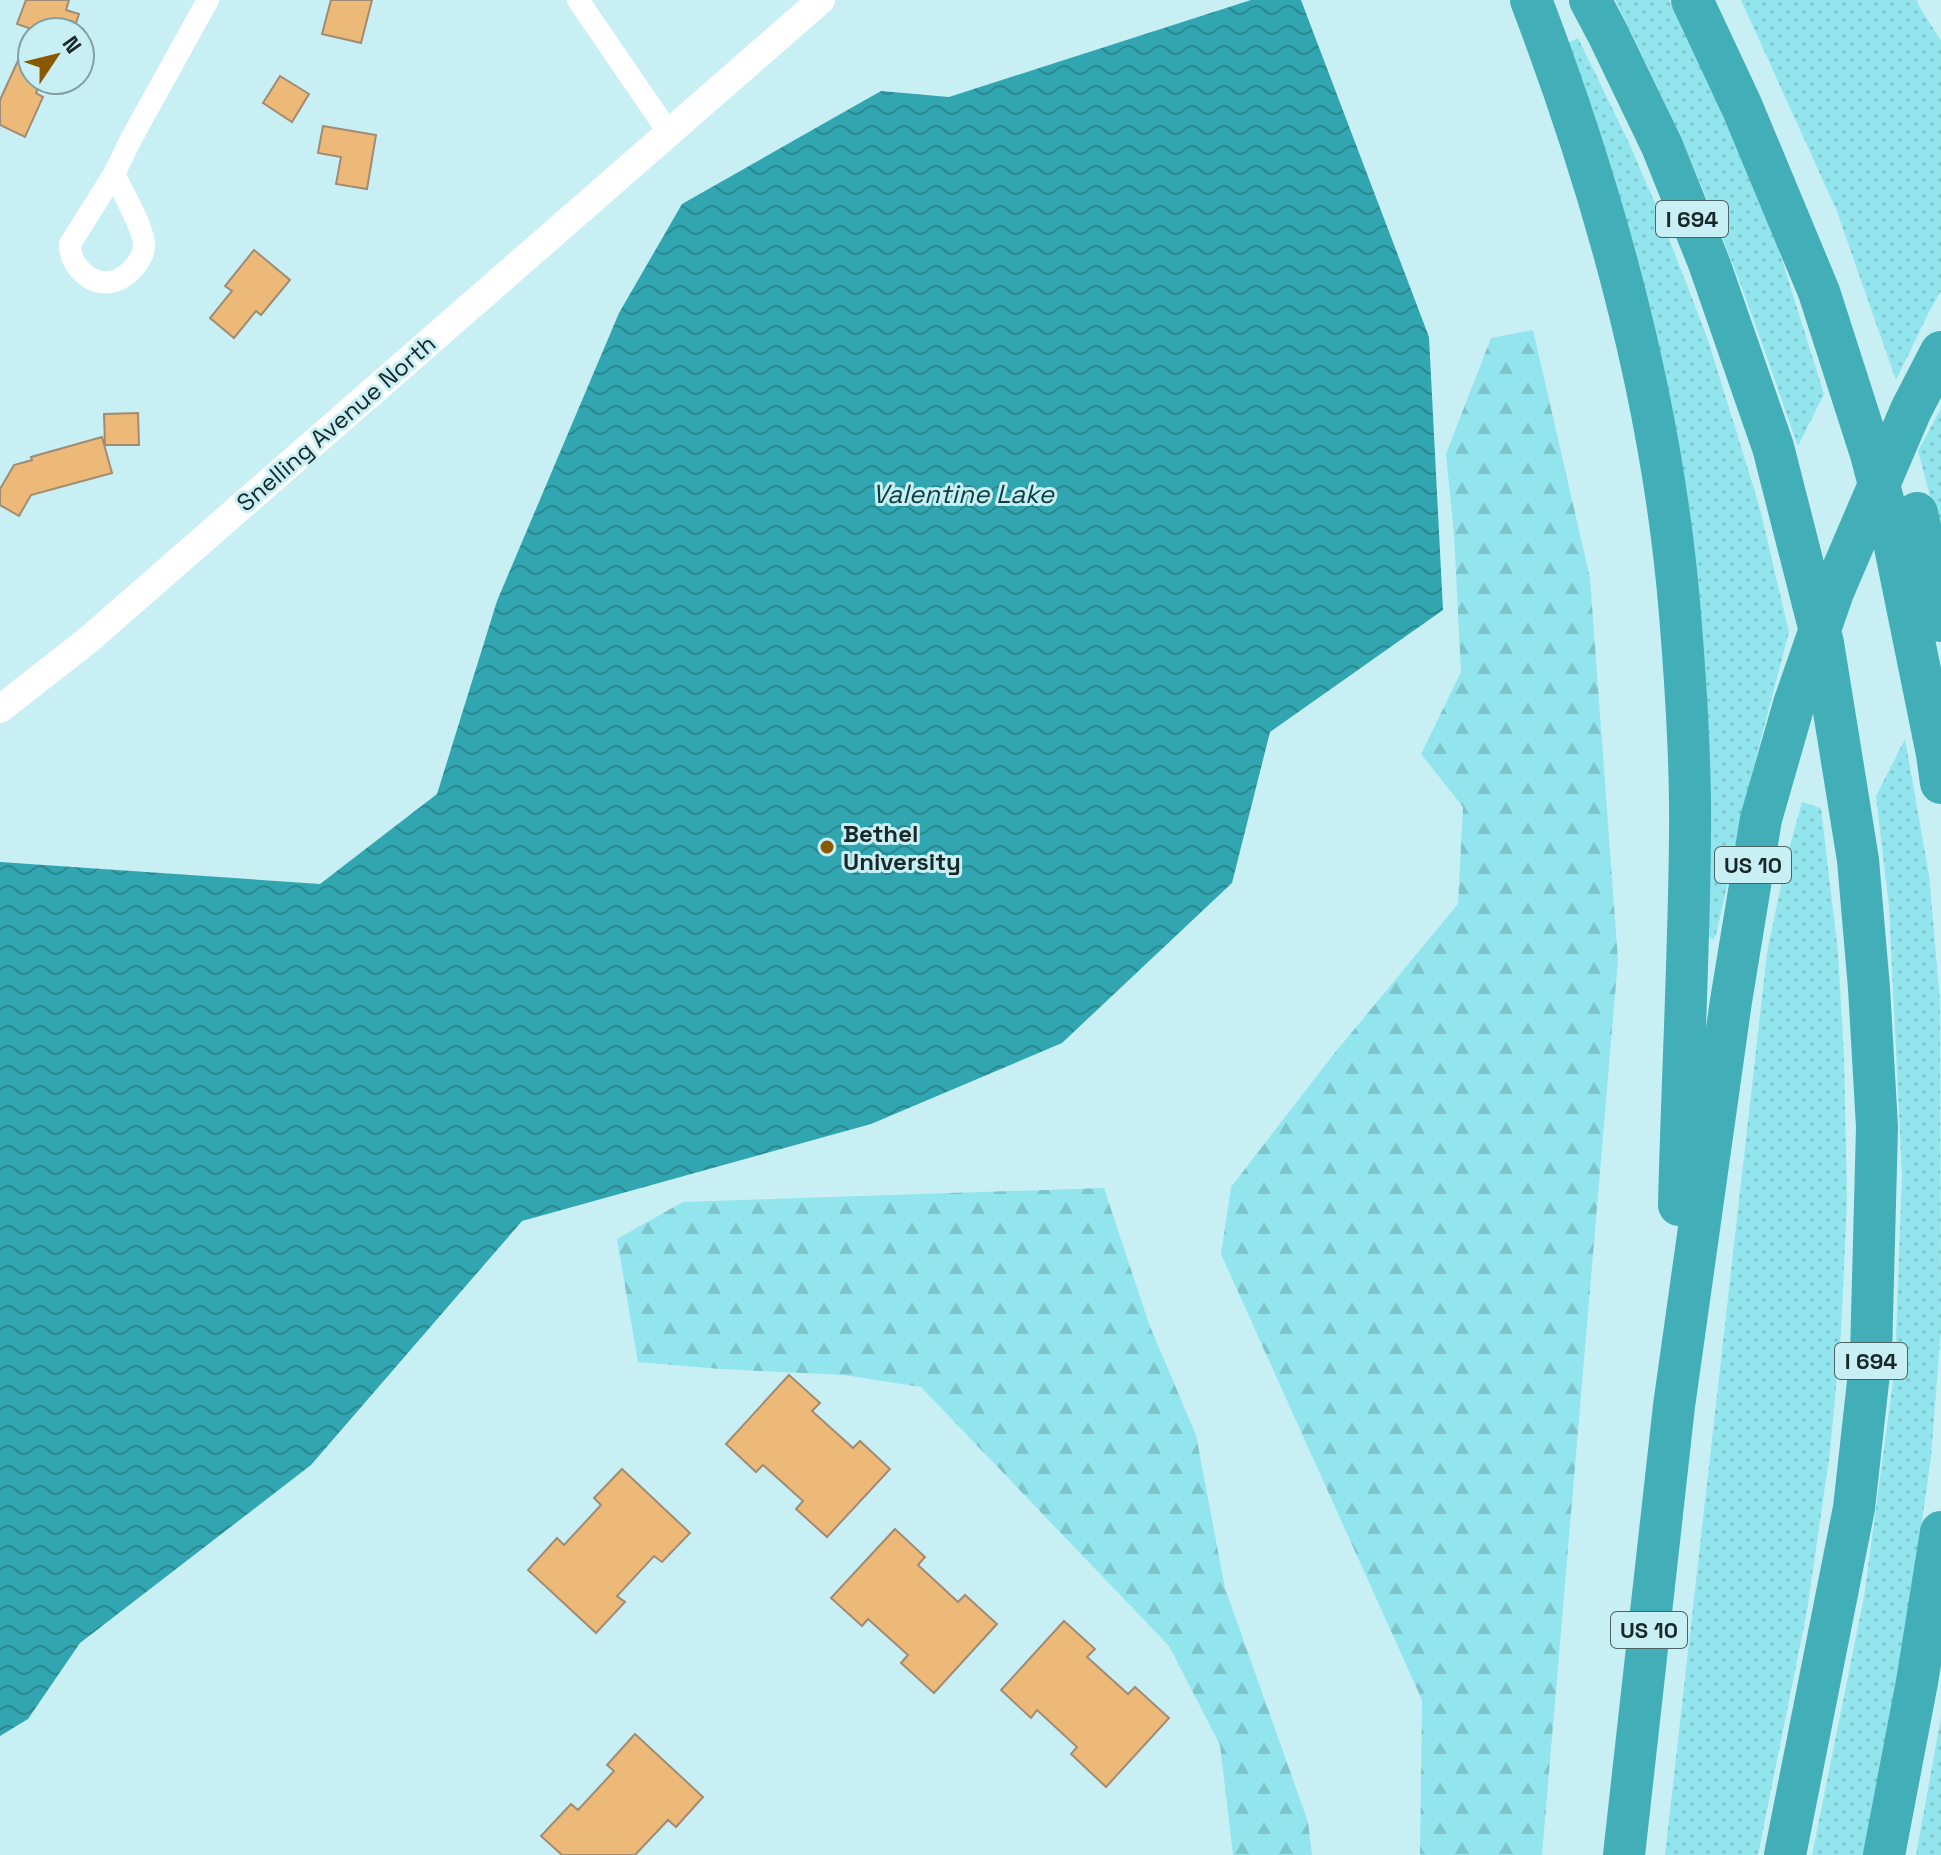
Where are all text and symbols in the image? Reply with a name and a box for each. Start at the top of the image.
north arrow [16,16,96,96]
text: N [57,30,88,59]
road number: I 694 [1656,201,1728,237]
street label: Snelling Avenue North [230,328,442,518]
water label: Valentine Lake [872,477,1055,511]
place label: Bethel University [843,818,961,877]
marker: Bethel University [818,838,836,856]
road number: US 10 [1715,847,1791,883]
road number: I 694 [1835,1343,1907,1379]
road number: US 10 [1611,1612,1687,1648]

